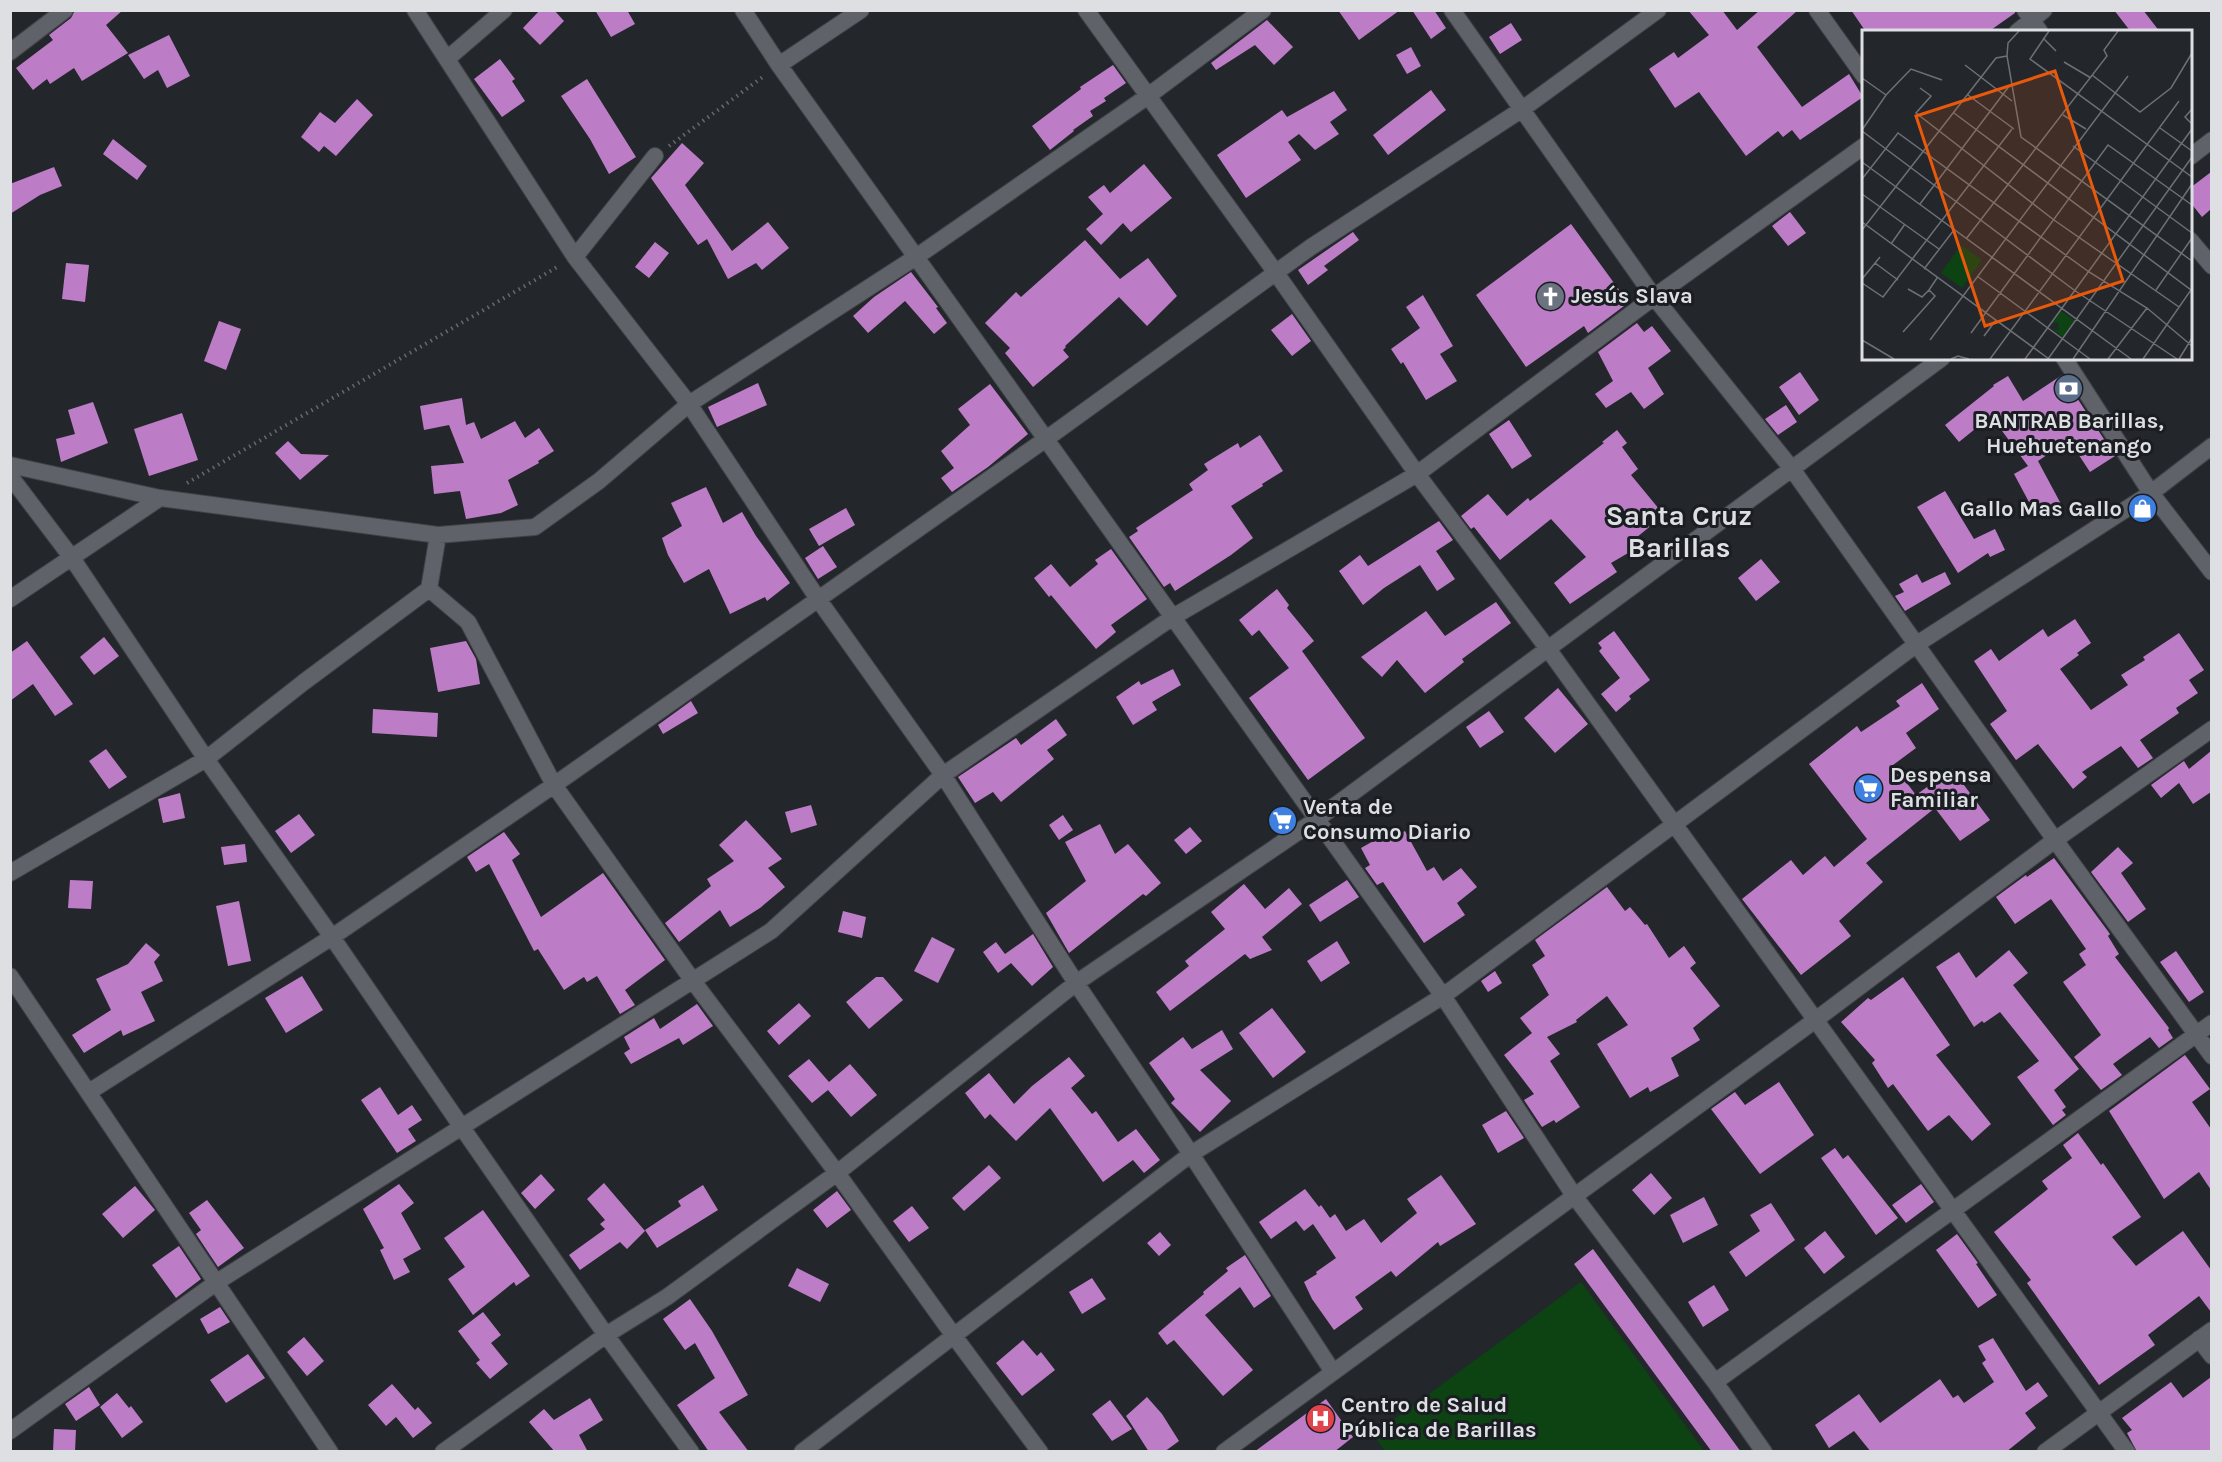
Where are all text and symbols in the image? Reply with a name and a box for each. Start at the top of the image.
inset map [1862,30,2192,360]
church icon: Jesús Slava [1534,280,1566,312]
place label: Jesús Slava [1571,283,1693,309]
bank icon: BANTRAB Barillas, Huehuetenango [2053,373,2085,405]
place label: BANTRAB Barillas, Huehuetenango [1974,408,2164,459]
shop icon: Gallo Mas Gallo [2127,493,2159,525]
place label: Gallo Mas Gallo [1960,496,2122,522]
district label: Santa Cruz Barillas [1606,499,1752,564]
place label: Despensa Familiar [1890,762,1992,813]
supermarket icon: Despensa Familiar [1853,772,1885,804]
place label: Venta de Consumo Diario [1303,794,1471,845]
supermarket icon: Venta de Consumo Diario [1266,804,1298,836]
place label: Centro de Salud Pública de Barillas [1341,1392,1537,1443]
hospital icon: Centro de Salud Pública de Barillas [1304,1402,1336,1434]

